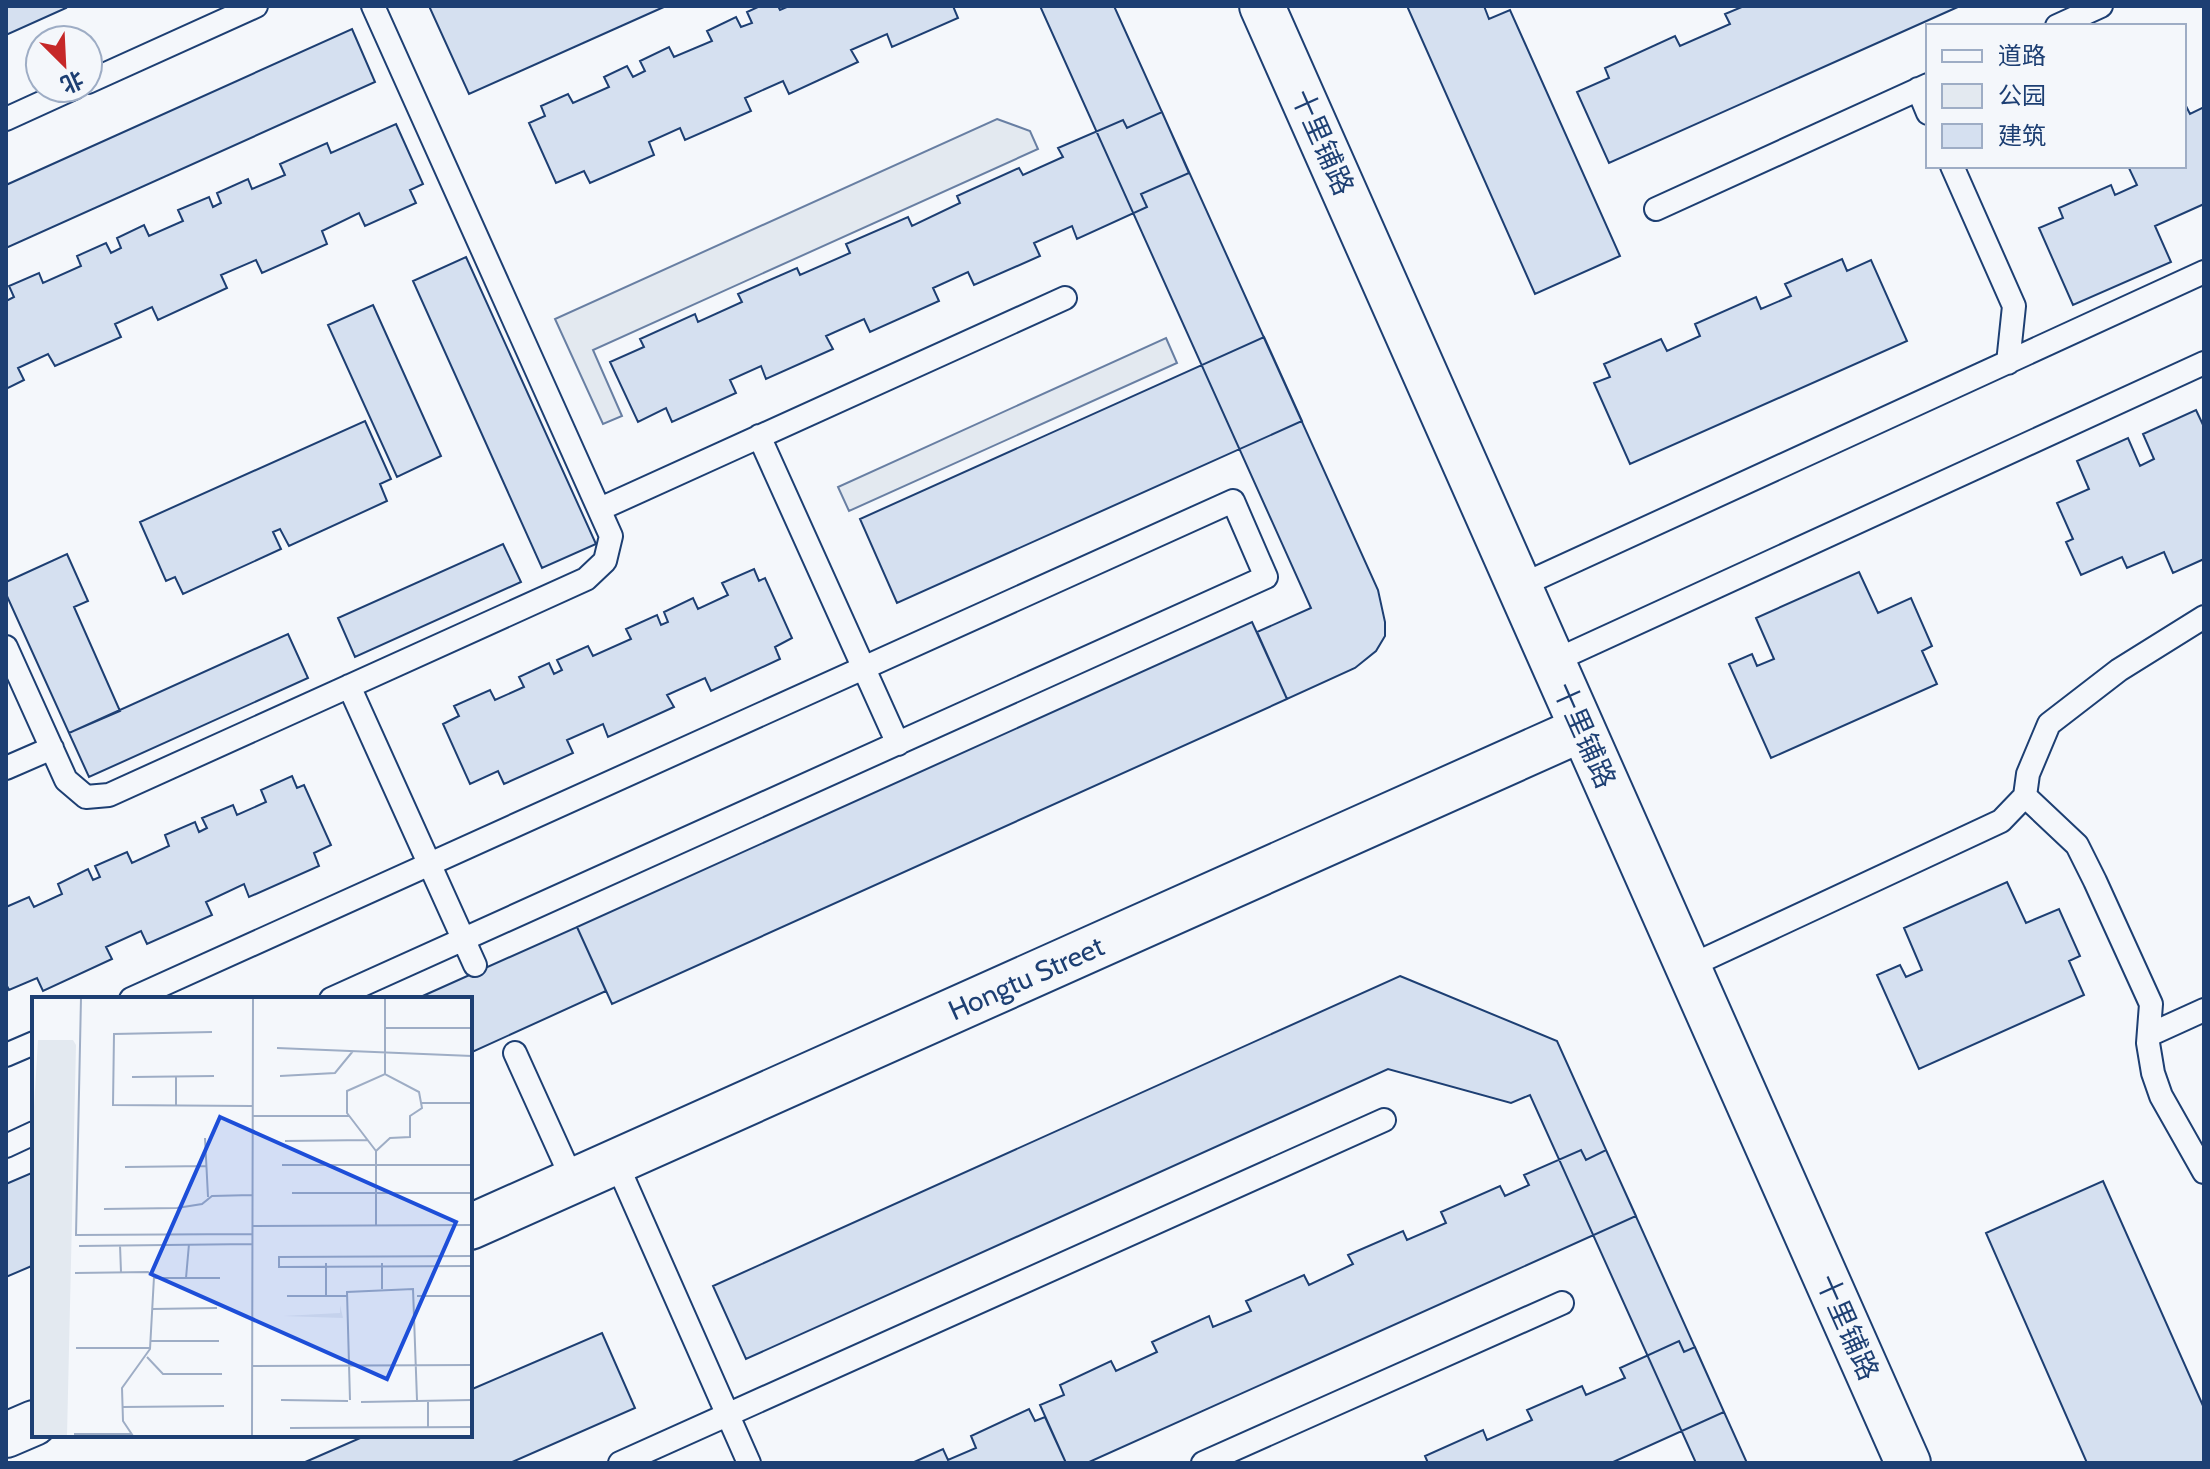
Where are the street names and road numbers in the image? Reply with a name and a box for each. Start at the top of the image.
street label: 十里铺路 [1285,84,1361,200]
street label: 十里铺路 [1547,677,1623,793]
street label: Hongtu Street [943,929,1109,1027]
street label: 十里铺路 [1810,1269,1886,1385]

